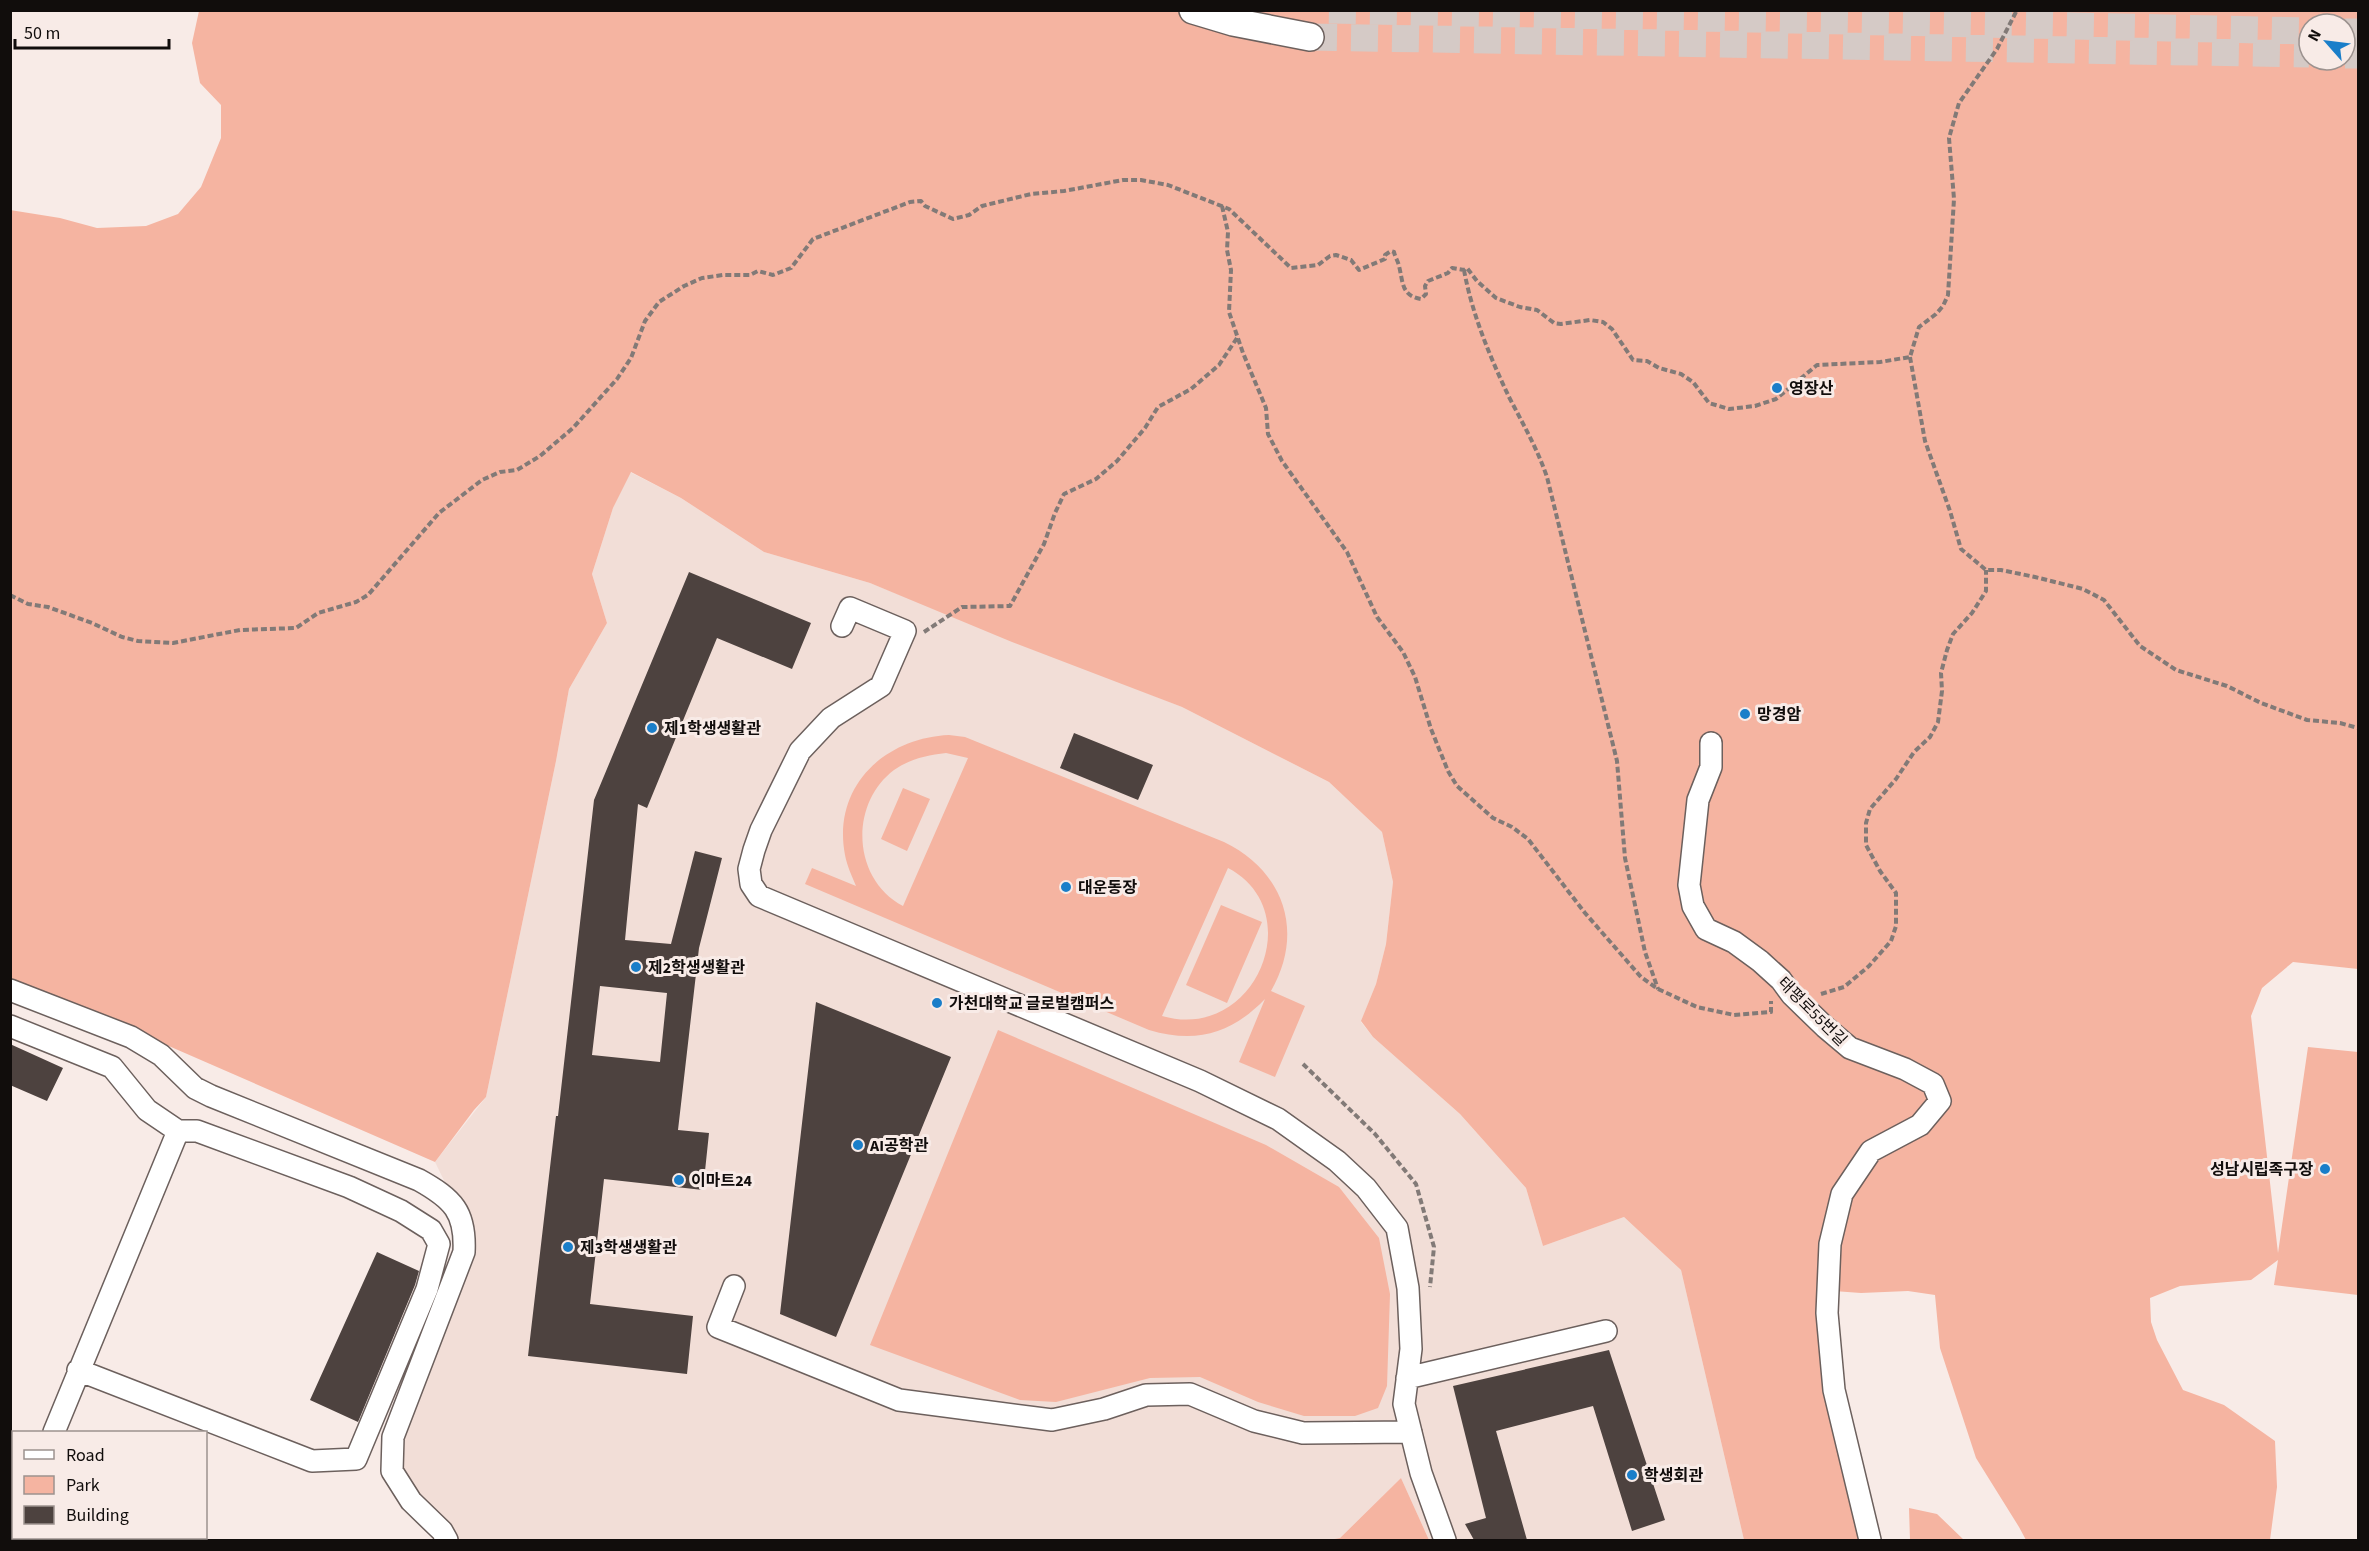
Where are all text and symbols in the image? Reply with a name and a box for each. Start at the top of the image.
scale bar [15,12,170,50]
north arrow [2297,12,2357,72]
text: 50 m [24,21,60,46]
text: N [2302,26,2327,45]
place label: 영장산 [1789,378,1833,400]
marker: 영장산 [1770,381,1784,395]
place label: 망경암 [1757,704,1801,726]
marker: 망경암 [1738,707,1752,721]
place label: 제1학생생활관 [664,718,761,740]
marker: 제1학생생활관 [645,721,659,735]
place label: 대운동장 [1078,877,1137,899]
marker: 대운동장 [1059,880,1073,894]
place label: 제2학생생활관 [648,957,745,979]
marker: 제2학생생활관 [629,960,643,974]
street label: 태평로55번길 [1773,972,1852,1051]
place label: 가천대학교 글로벌캠퍼스 [949,993,1114,1015]
marker: 가천대학교 글로벌캠퍼스 [930,996,944,1010]
place label: AI공학관 [869,1135,928,1157]
marker: AI공학관 [851,1138,865,1152]
place label: 성남시립족구장 [2210,1159,2313,1181]
marker: 성남시립족구장 [2318,1162,2332,1176]
place label: 이마트24 [691,1170,753,1192]
marker: 이마트24 [672,1173,686,1187]
place label: 제3학생생활관 [580,1237,677,1259]
marker: 제3학생생활관 [561,1240,575,1254]
legend [12,1431,207,1539]
text: Road [66,1443,105,1468]
place label: 학생회관 [1644,1465,1703,1487]
marker: 학생회관 [1625,1468,1639,1482]
text: Park [66,1473,100,1498]
text: Building [66,1503,129,1528]

